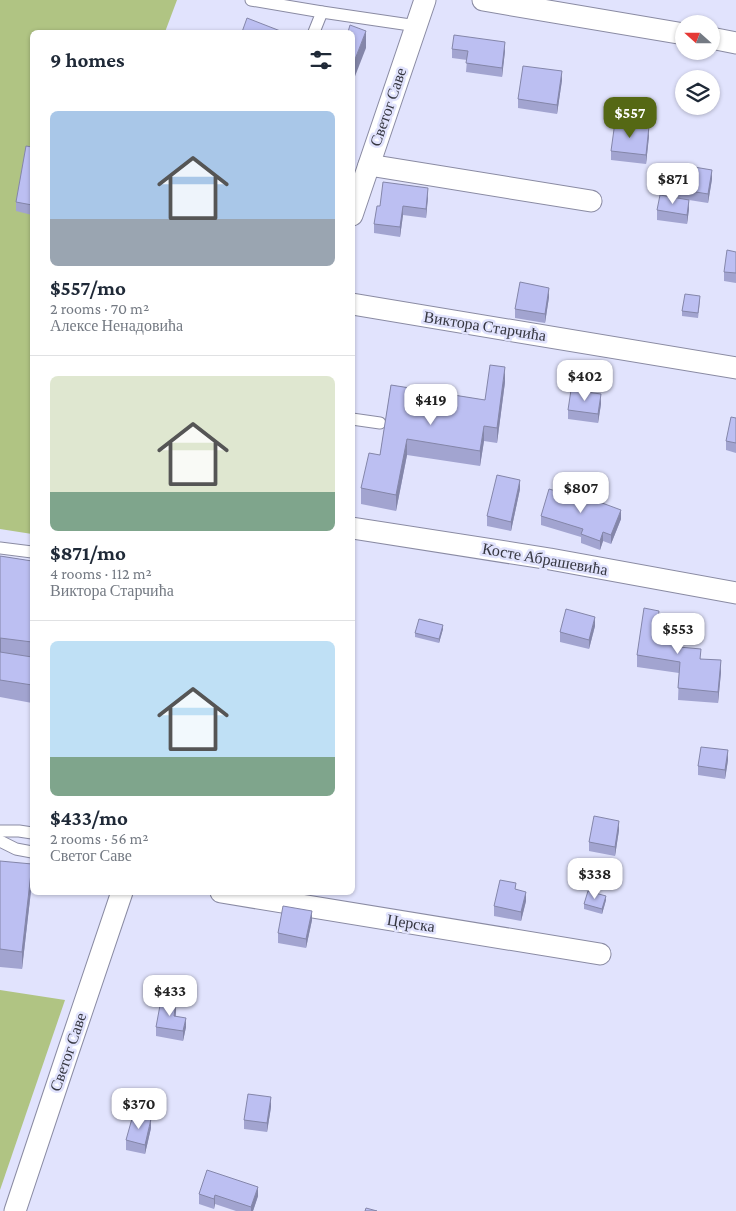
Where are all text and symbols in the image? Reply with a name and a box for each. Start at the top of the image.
north arrow [675,15,720,60]
map controls [675,15,720,115]
icon: filters [307,46,335,74]
text: 9 homes [50,48,125,72]
street label: Светог Саве [367,66,409,148]
button: layers [675,70,720,115]
pin: $557 [600,96,660,139]
text: $557 [615,104,645,121]
icon: home [148,143,238,233]
pin: $871 [643,162,703,205]
text: $871 [658,170,688,187]
text: $557/mo [50,276,126,300]
text: 2 rooms · 70 m² [50,300,149,317]
street label: Виктора Старчића [422,308,547,345]
text: Алексе Ненадовића [50,317,183,334]
pin: $402 [555,360,615,402]
text: $402 [568,367,602,384]
pin: $419 [401,384,461,426]
text: $419 [415,391,447,408]
icon: home [148,409,238,499]
pin: $807 [551,472,611,514]
text: $807 [564,479,598,496]
street label: Косте Абрашевића [481,540,609,579]
text: $871/mo [50,541,126,565]
text: 4 rooms · 112 m² [50,565,152,582]
text: Виктора Старчића [50,582,174,599]
pin: $553 [648,612,708,655]
text: $553 [663,620,693,637]
icon: home [148,674,238,764]
text: $433/mo [50,806,128,830]
text: 2 rooms · 56 m² [50,830,149,847]
text: Светог Саве [50,847,132,864]
pin: $338 [565,858,625,900]
text: $338 [579,865,611,882]
street label: Церска [386,911,436,936]
pin: $433 [140,974,200,1017]
text: $433 [154,982,186,999]
street label: Светог Саве [47,1011,89,1093]
pin: $370 [109,1088,169,1130]
text: $370 [123,1095,155,1112]

